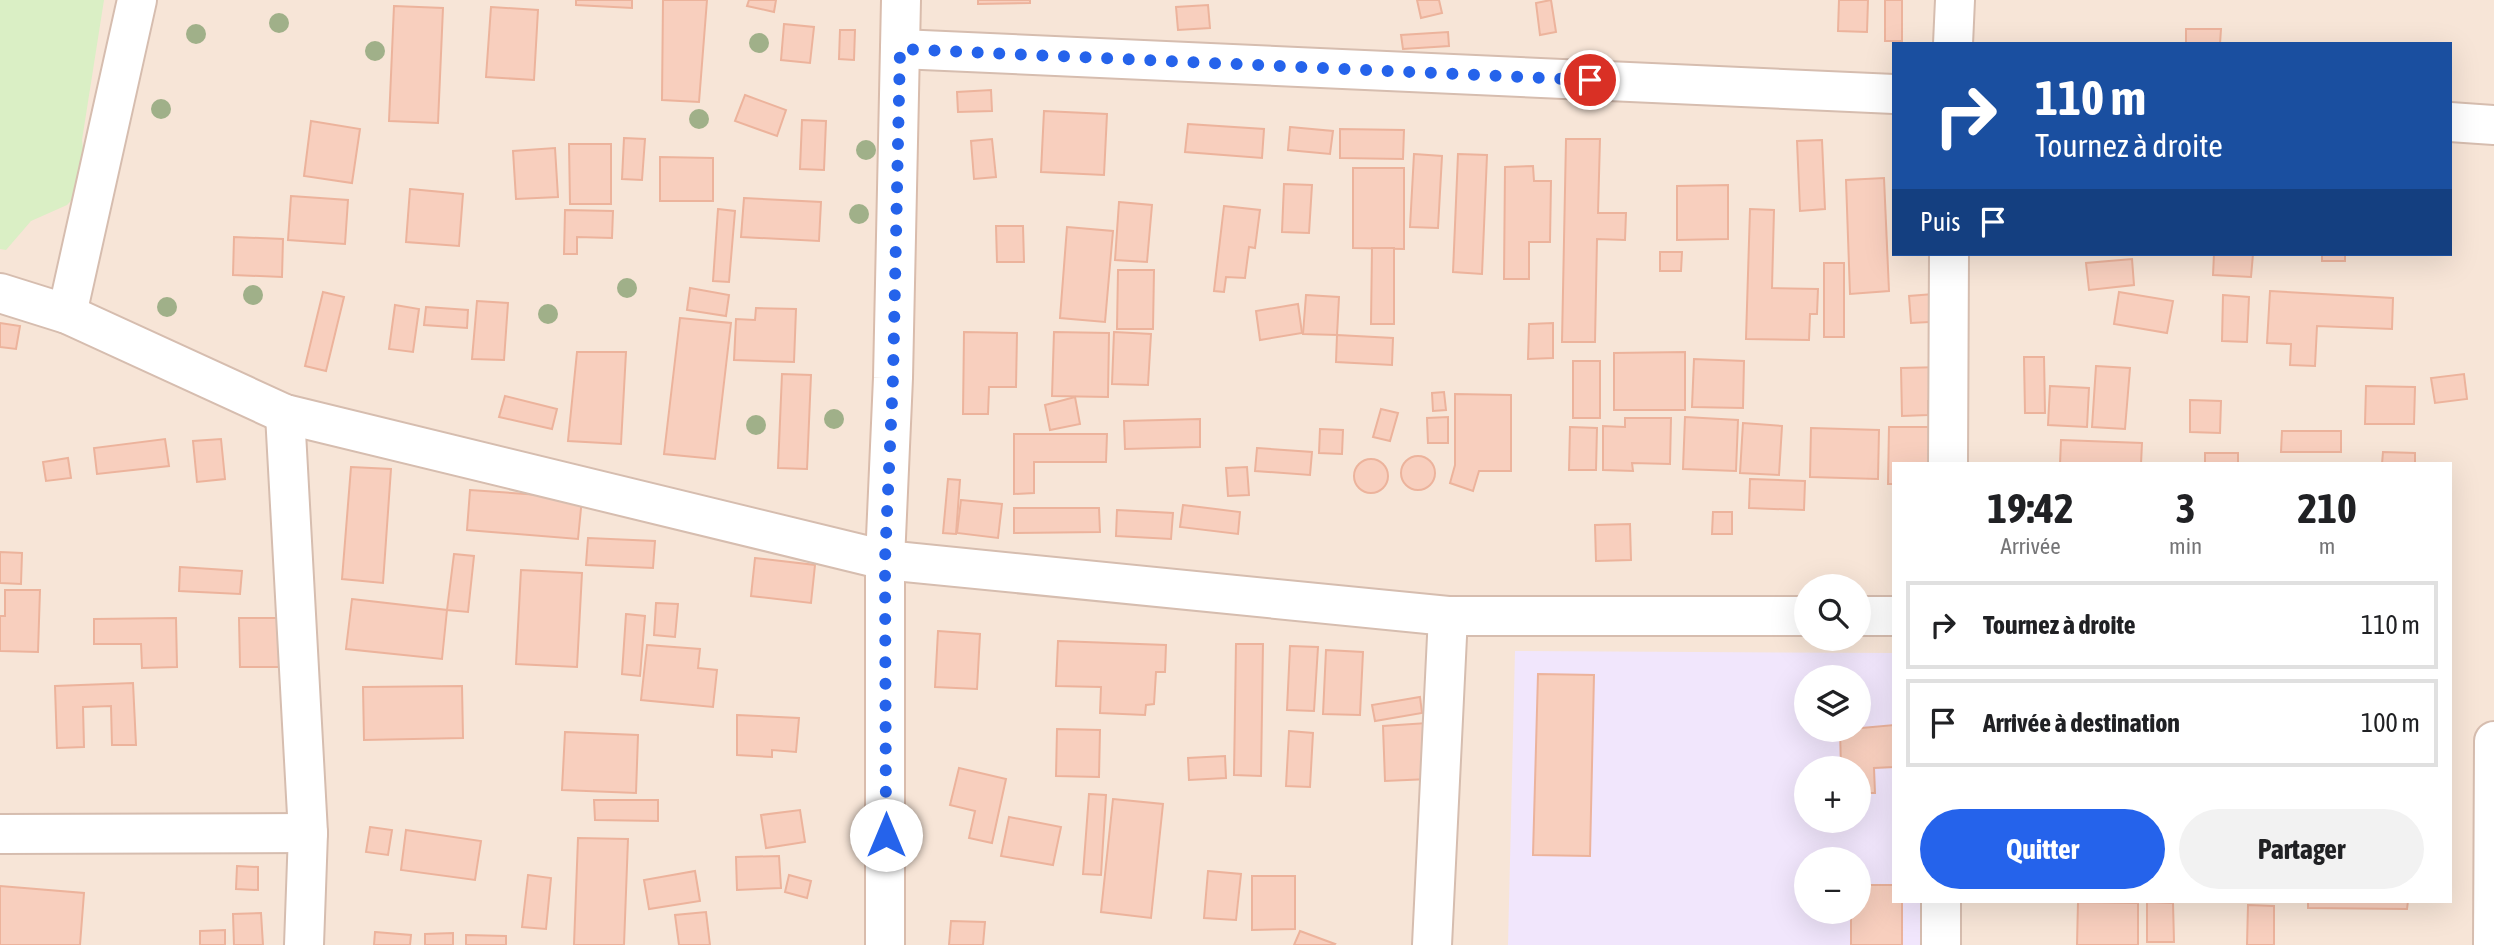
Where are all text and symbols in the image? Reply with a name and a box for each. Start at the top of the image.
pin [1560,50,1620,110]
icon: arrive [1571,61,1609,99]
text: 110 m [2035,69,2146,125]
icon: right [1920,70,2011,161]
text: Tournez à droite [2035,127,2223,164]
icon: arrive [1974,203,2012,241]
text: Puis [1920,207,1960,237]
text: 19:42 [1987,484,2074,532]
text: 3 [2176,484,2195,532]
text: 210 [2297,484,2357,532]
text: Arrivée [2000,533,2061,559]
text: min [2169,533,2202,559]
text: m [2319,533,2335,559]
map controls [1794,574,1871,924]
button: search [1794,574,1871,651]
icon: right [1924,606,1962,644]
text: Tournez à droite [1983,610,2136,640]
text: 110 m [2361,610,2420,640]
button: layers [1794,665,1871,742]
icon: arrive [1924,704,1962,742]
text: Arrivée à destination [1983,708,2180,738]
text: 100 m [2361,708,2420,738]
button: + [1794,756,1871,833]
position arrow [849,798,923,872]
button: Quitter [1920,809,2165,889]
button: Partager [2179,809,2424,889]
button: − [1794,847,1871,924]

